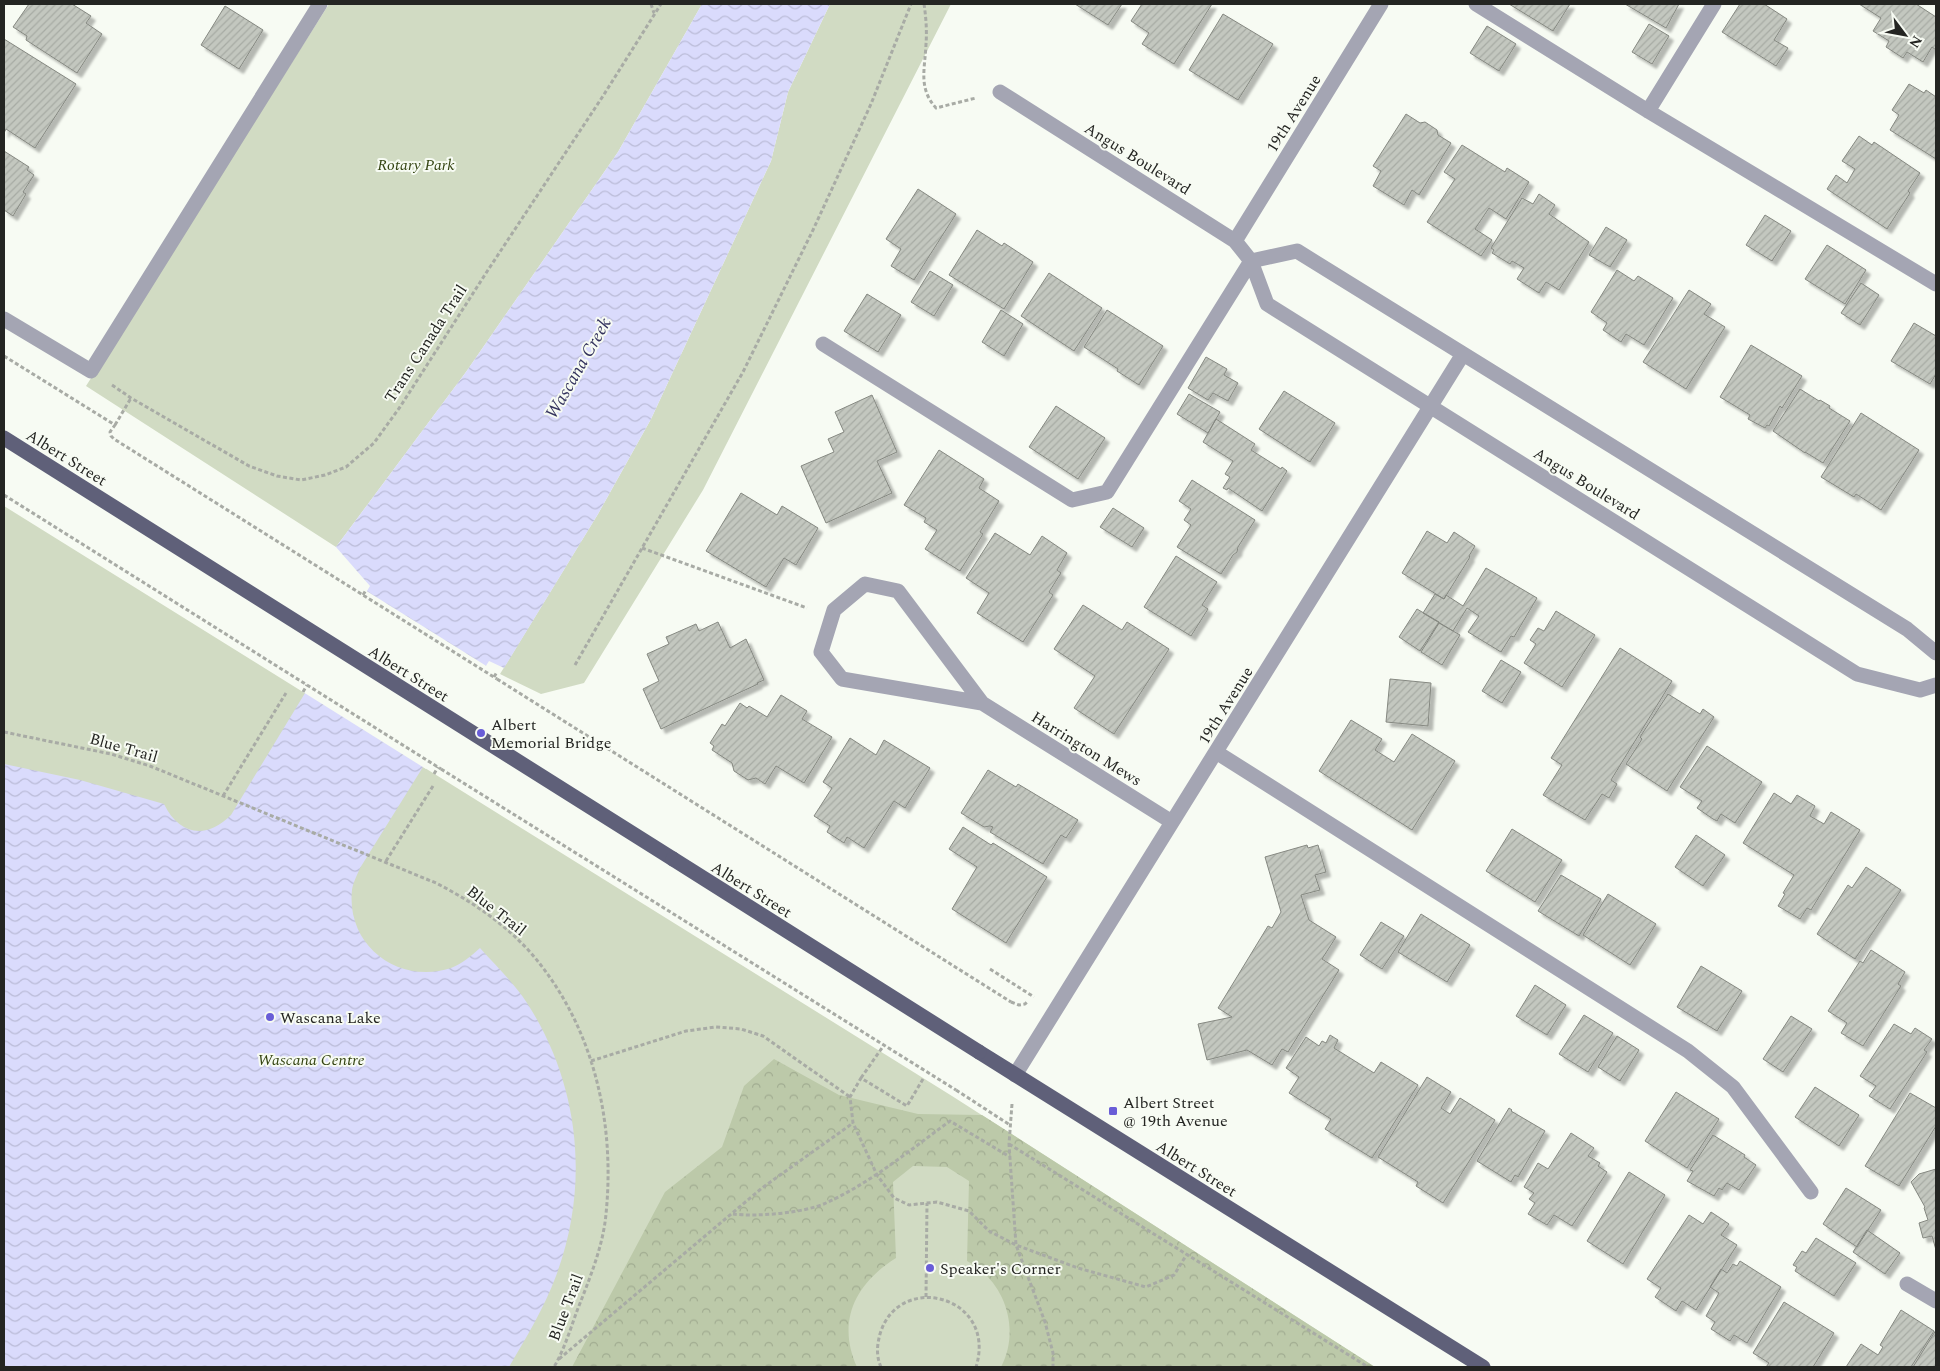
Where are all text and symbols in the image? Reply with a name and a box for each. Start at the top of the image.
north arrow [1880,10,1930,60]
text: N [1904,31,1928,52]
street label: 19th Avenue [1260,70,1327,157]
street label: Angus Boulevard [1080,116,1195,201]
park label: Rotary Park [377,153,455,177]
street label: Trans Canada Trail [379,280,473,407]
water label: Wascana Creek [538,312,619,424]
street label: Albert Street [21,423,112,492]
street label: Angus Boulevard [1529,441,1644,526]
street label: Albert Street [363,639,454,708]
street label: 19th Avenue [1192,662,1259,749]
street label: Harrington Mews [1027,705,1146,792]
place label: Albert Memorial Bridge [491,713,611,755]
street label: Blue Trail [87,727,161,769]
marker: Albert Memorial Bridge [475,727,487,739]
street label: Albert Street [706,855,797,924]
street label: Blue Trail [461,880,531,942]
place label: Wascana Lake [280,1006,381,1030]
marker: Wascana Lake [264,1011,276,1023]
park label: Wascana Centre [257,1048,365,1072]
place label: Albert Street @ 19th Avenue [1123,1091,1228,1133]
marker: Albert Street @ 19th Avenue [1107,1105,1119,1117]
street label: Albert Street [1151,1134,1242,1203]
place label: Speaker's Corner [940,1257,1061,1281]
marker: Speaker's Corner [924,1262,936,1274]
street label: Blue Trail [542,1270,590,1344]

